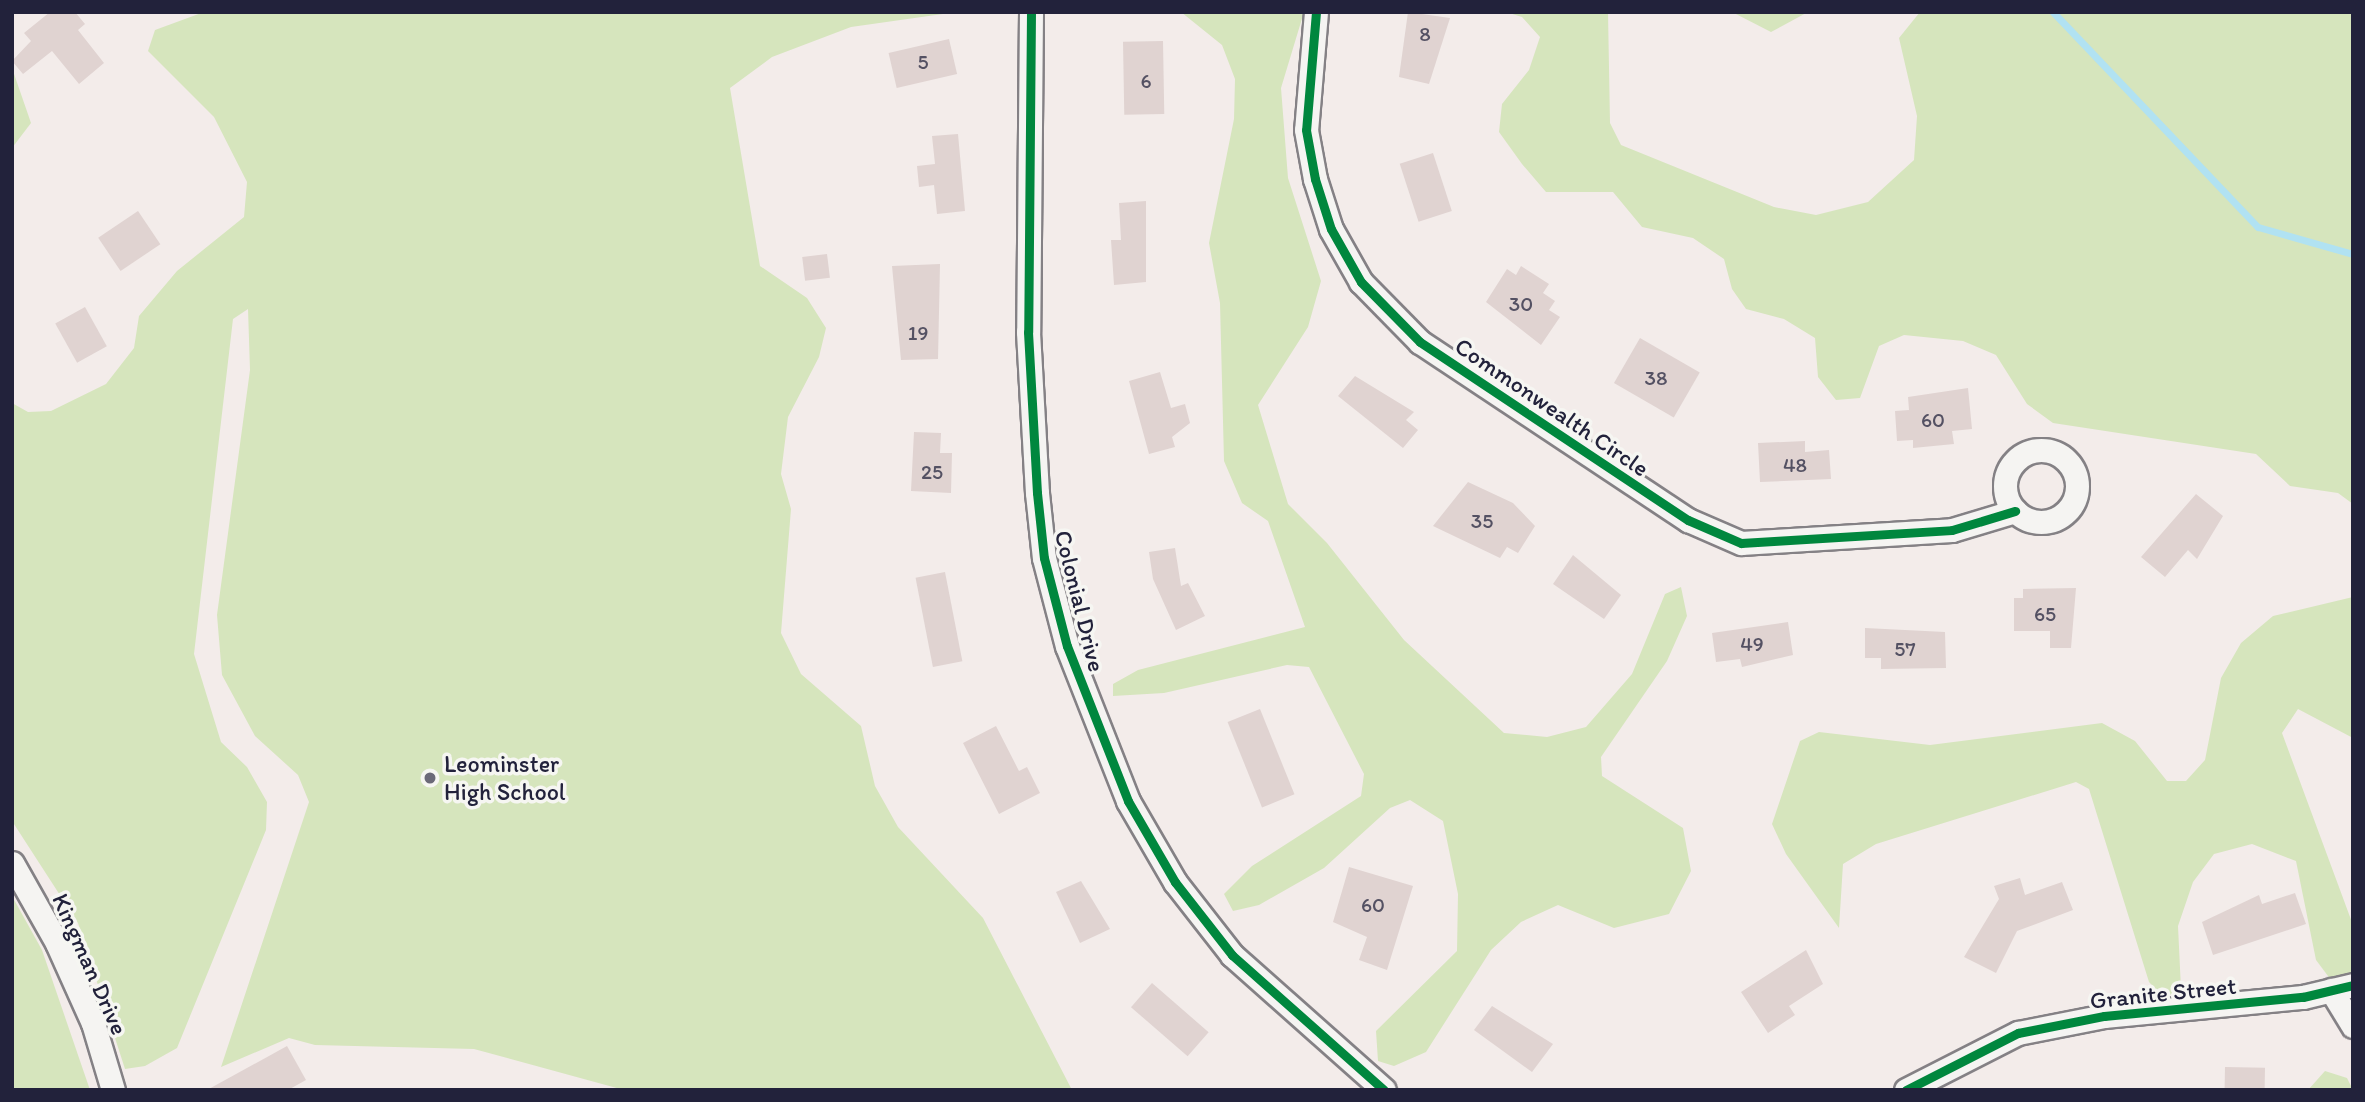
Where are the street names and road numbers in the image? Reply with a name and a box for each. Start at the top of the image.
street label: Commonwealth Circle [1450,331,1654,483]
street label: Colonial Drive [1049,527,1111,675]
street label: Kingman Drive [46,889,134,1039]
street label: Granite Street [2088,971,2238,1015]

